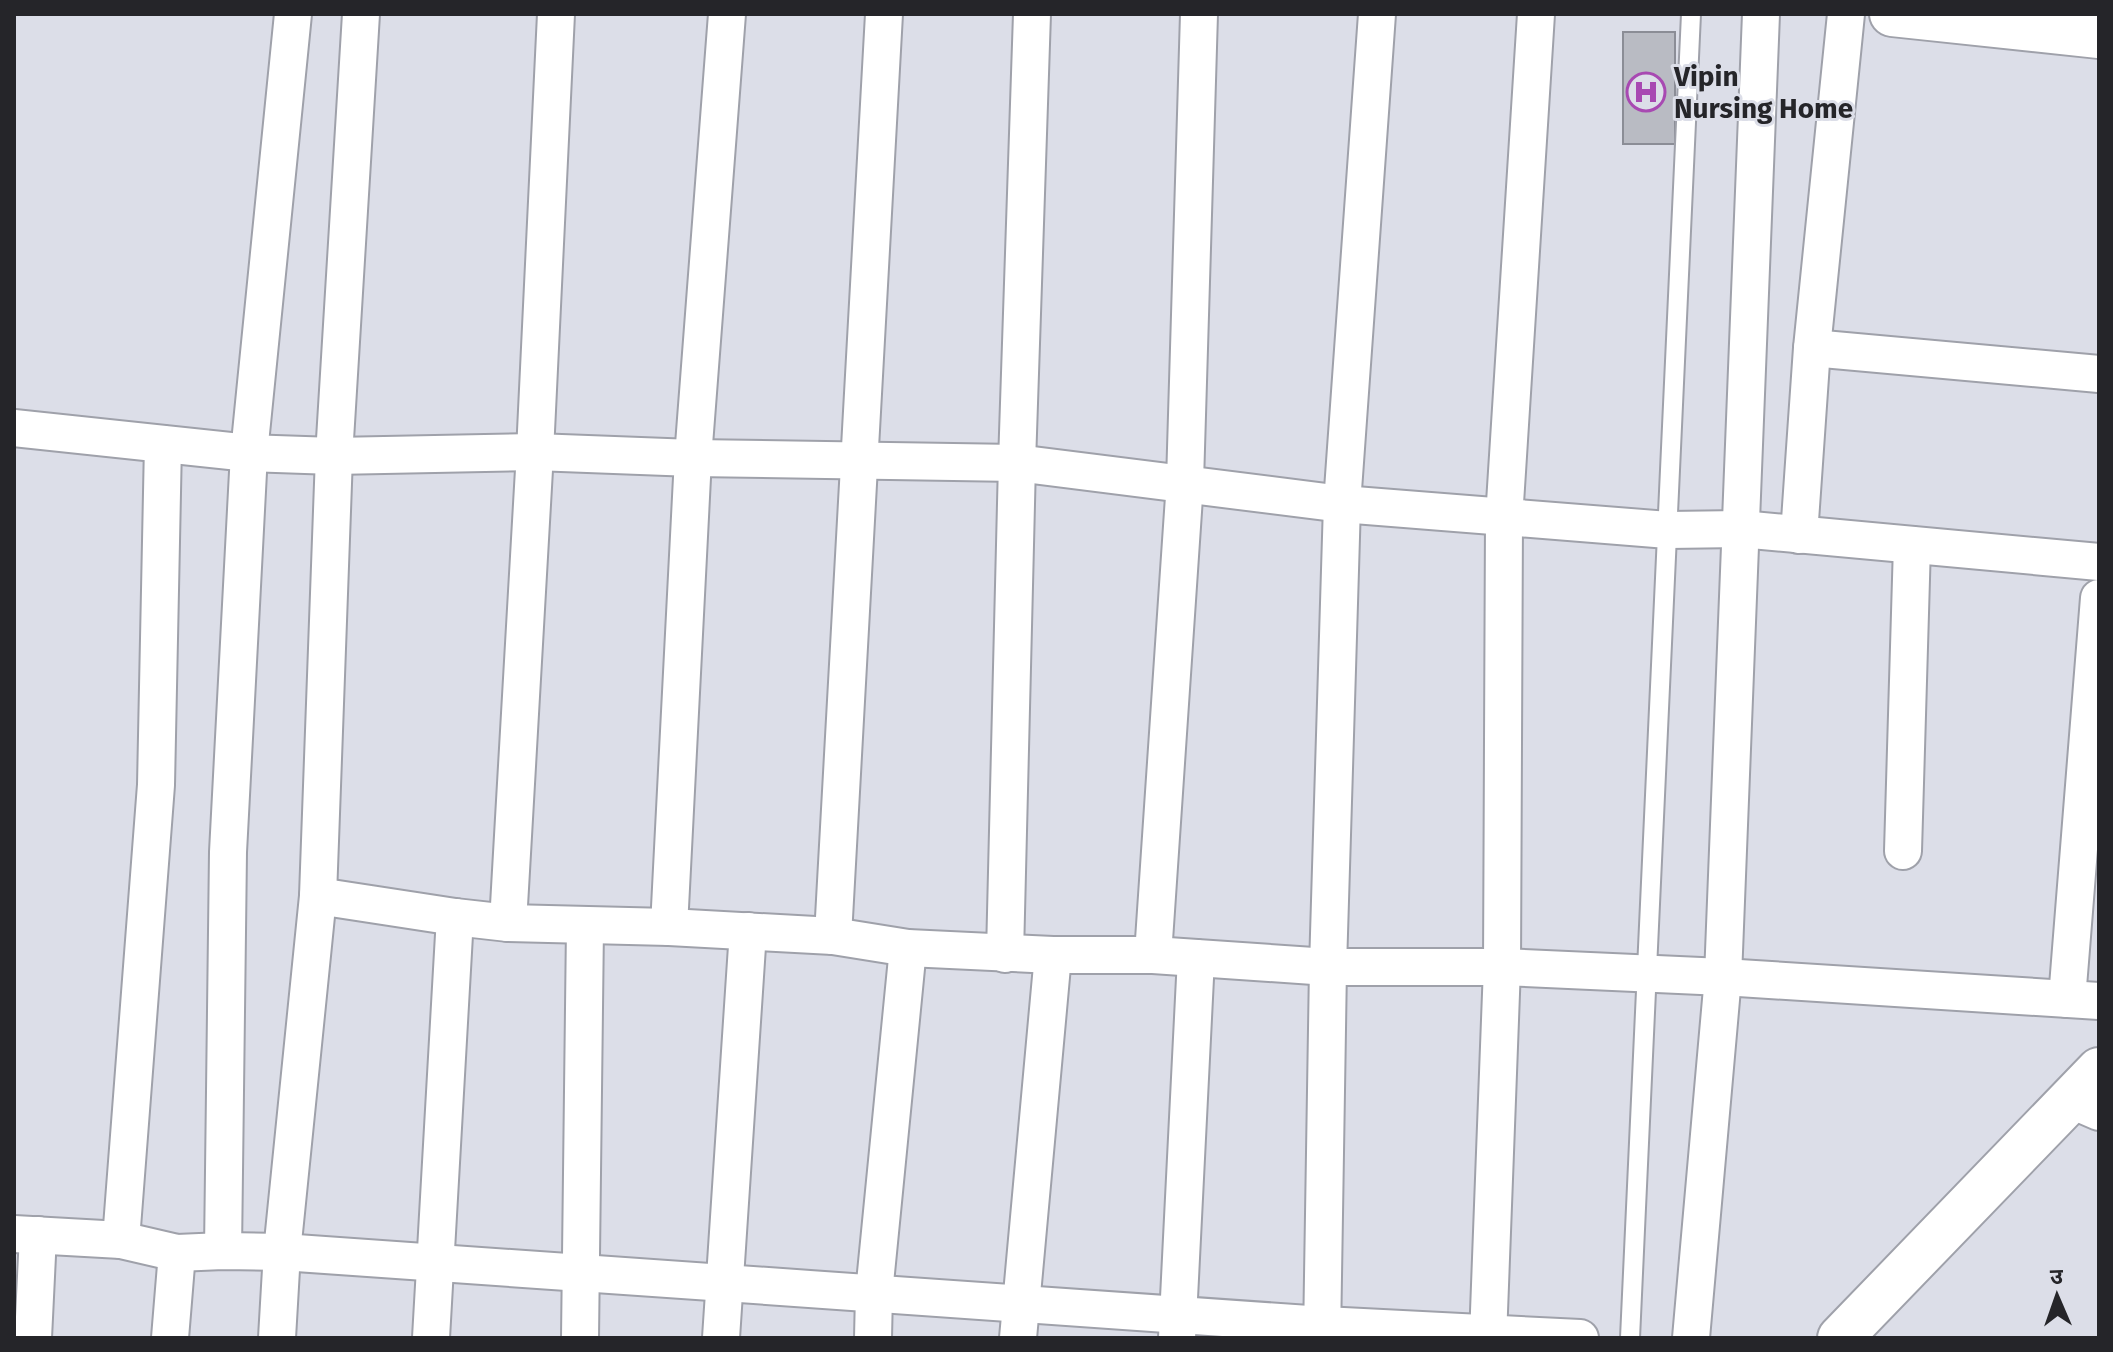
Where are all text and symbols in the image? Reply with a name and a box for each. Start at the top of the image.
place label: Vipin Nursing Home [1673,60,1853,125]
hospital icon: Vipin Nursing Home [1625,71,1667,113]
north arrow [2017,1256,2097,1336]
text: उ [2049,1263,2064,1290]

